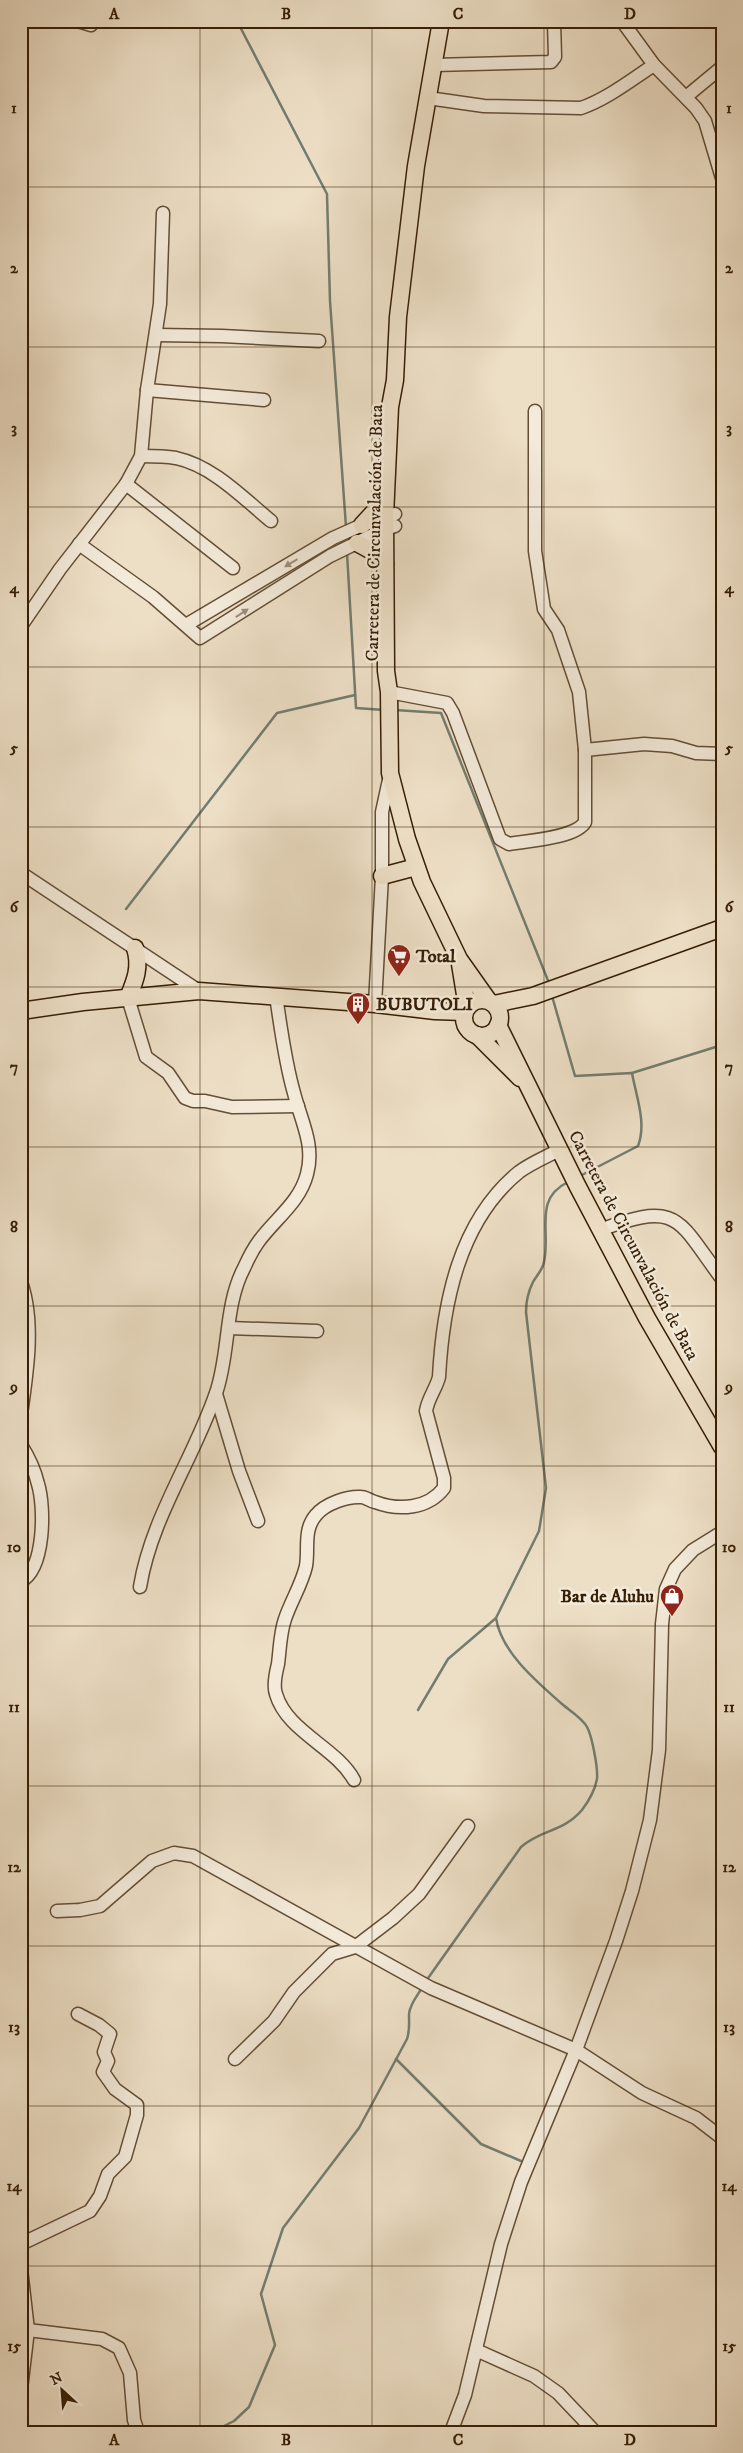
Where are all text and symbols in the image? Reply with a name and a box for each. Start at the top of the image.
text: A [108,4,120,24]
text: B [281,4,291,24]
text: C [453,4,463,24]
text: D [624,4,636,24]
text: 1 [11,98,17,118]
text: 1 [726,98,732,118]
text: 2 [10,258,19,278]
text: 2 [725,258,734,278]
street label: Carretera de Circunvalación de Bata [362,404,388,662]
text: 3 [11,418,17,438]
text: 3 [726,418,732,438]
one-way arrow [285,558,298,567]
text: 4 [8,578,19,598]
text: 4 [723,578,734,598]
one-way arrow [235,608,248,618]
text: 5 [9,738,18,758]
text: 5 [724,738,733,758]
text: 6 [10,897,20,917]
text: 6 [725,897,735,917]
supermarket icon: Total [386,943,412,977]
place label: Total [415,946,456,968]
building icon: BUBUTOLI [345,991,371,1025]
place label: BUBUTOLI [376,994,474,1016]
text: 7 [10,1057,18,1077]
text: 7 [725,1057,733,1077]
street label: Carretera de Circunvalación de Bata [563,1127,703,1364]
text: 8 [10,1217,18,1237]
text: 8 [725,1217,733,1237]
text: 9 [9,1377,18,1397]
text: 9 [724,1377,733,1397]
text: 10 [7,1537,22,1557]
text: 10 [722,1537,737,1557]
shop icon: Bar de Aluhu [659,1583,685,1617]
place label: Bar de Aluhu [561,1586,654,1608]
text: 11 [8,1697,20,1717]
text: 11 [723,1697,735,1717]
text: 12 [7,1857,22,1877]
text: 12 [722,1857,737,1877]
text: 13 [8,2017,20,2037]
text: 13 [723,2017,735,2037]
text: 14 [6,2176,22,2196]
text: 14 [721,2176,737,2196]
text: 15 [7,2336,21,2356]
text: 15 [722,2336,736,2356]
north arrow [38,2366,88,2416]
text: N [48,2368,66,2390]
text: A [108,2430,120,2450]
text: B [281,2430,291,2450]
text: C [453,2430,463,2450]
text: D [624,2430,636,2450]

